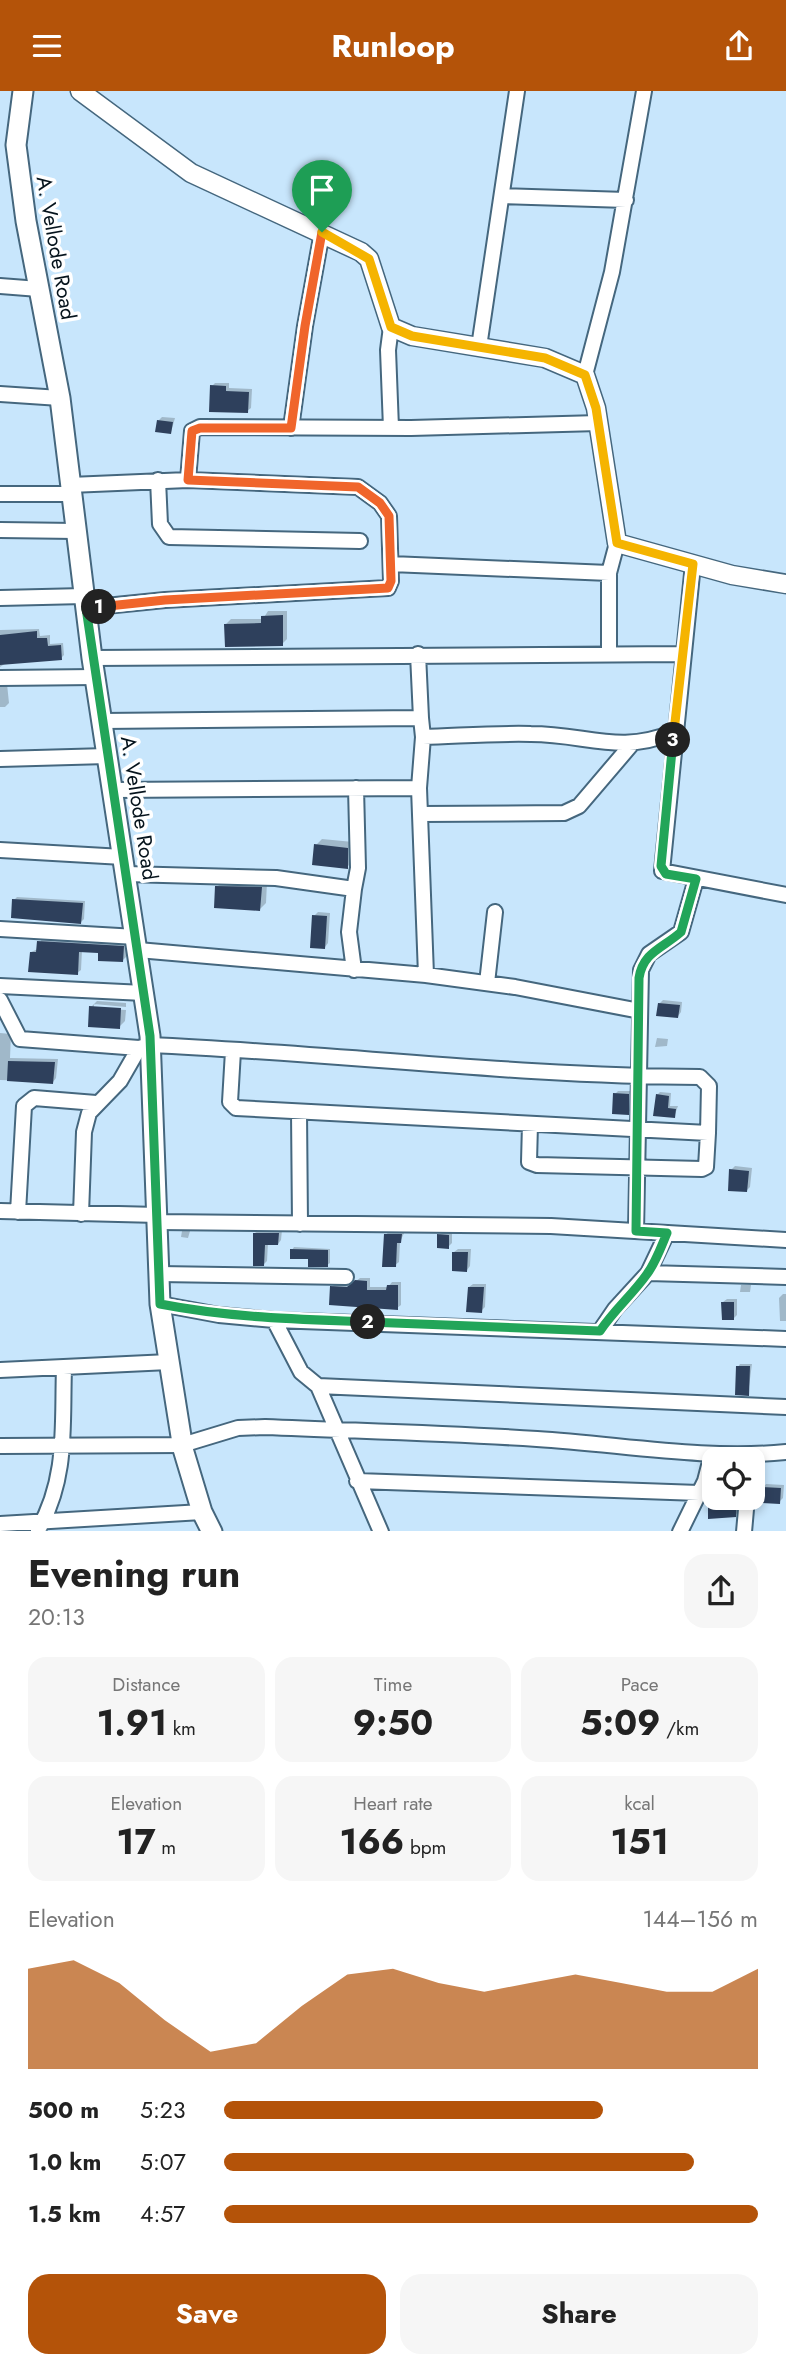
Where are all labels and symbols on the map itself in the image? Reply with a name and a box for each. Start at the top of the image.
pin [292,160,352,232]
street label: A. Vellode Road [29,174,83,322]
pin: 1 [82,589,116,625]
pin: 3 [656,723,690,757]
street label: A. Vellode Road [113,734,165,882]
pin: 2 [350,1305,386,1339]

